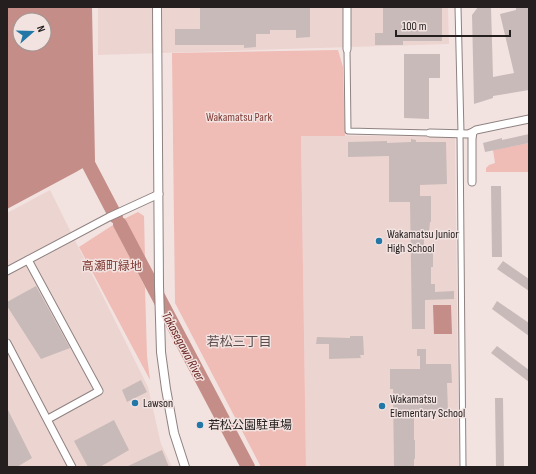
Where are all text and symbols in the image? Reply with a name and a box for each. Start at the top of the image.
north arrow [12,12,52,52]
scale bar [396,12,510,38]
text: 100 m [402,19,427,34]
text: N [34,24,48,34]
park label: Wakamatsu Park [206,110,272,125]
place label: Wakamatsu Junior High School [387,227,459,256]
marker: Wakamatsu Junior High School [374,236,384,246]
park label: 高瀬町緑地 [82,259,142,274]
water label: Takasegawa River [158,309,209,385]
district label: 若松三丁目 [206,334,272,350]
place label: Wakamatsu Elementary School [390,392,465,421]
place label: Lawson [143,396,173,411]
marker: Lawson [130,398,140,408]
marker: Wakamatsu Elementary School [377,401,387,411]
place label: 若松公園駐車場 [208,418,292,433]
marker: 若松公園駐車場 [195,420,205,430]

